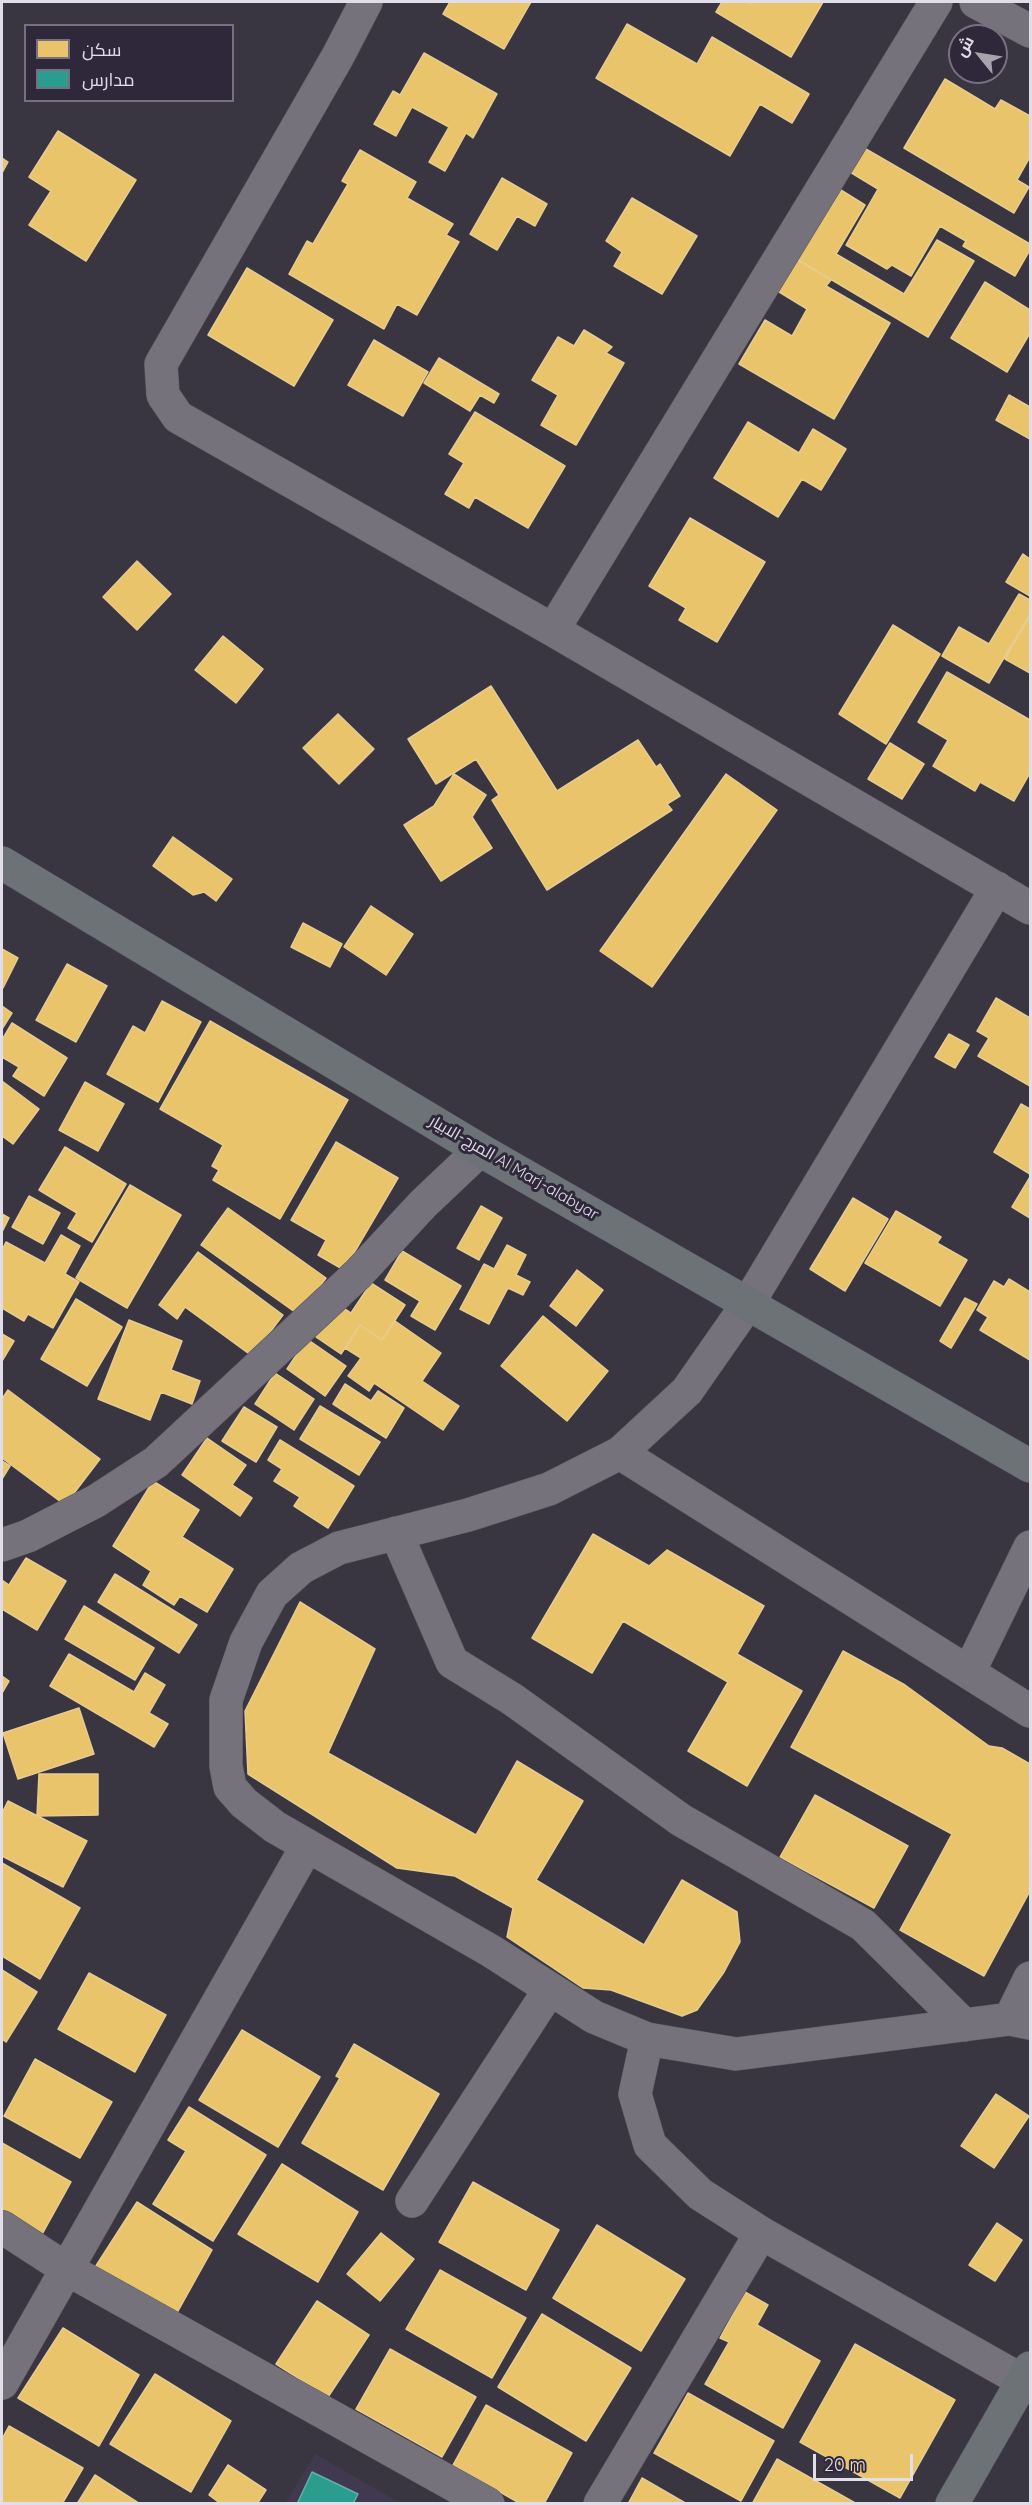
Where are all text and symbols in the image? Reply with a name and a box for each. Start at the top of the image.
legend [24,24,234,102]
north arrow [948,24,1008,84]
text: ش [950,32,978,60]
text: سكن [82,38,121,61]
text: مدارس [82,68,135,91]
street label: المرج-الابيار Al Marj-alabyar [426,1112,602,1224]
scale bar [816,2442,916,2480]
text: 20 m [824,2453,866,2476]

